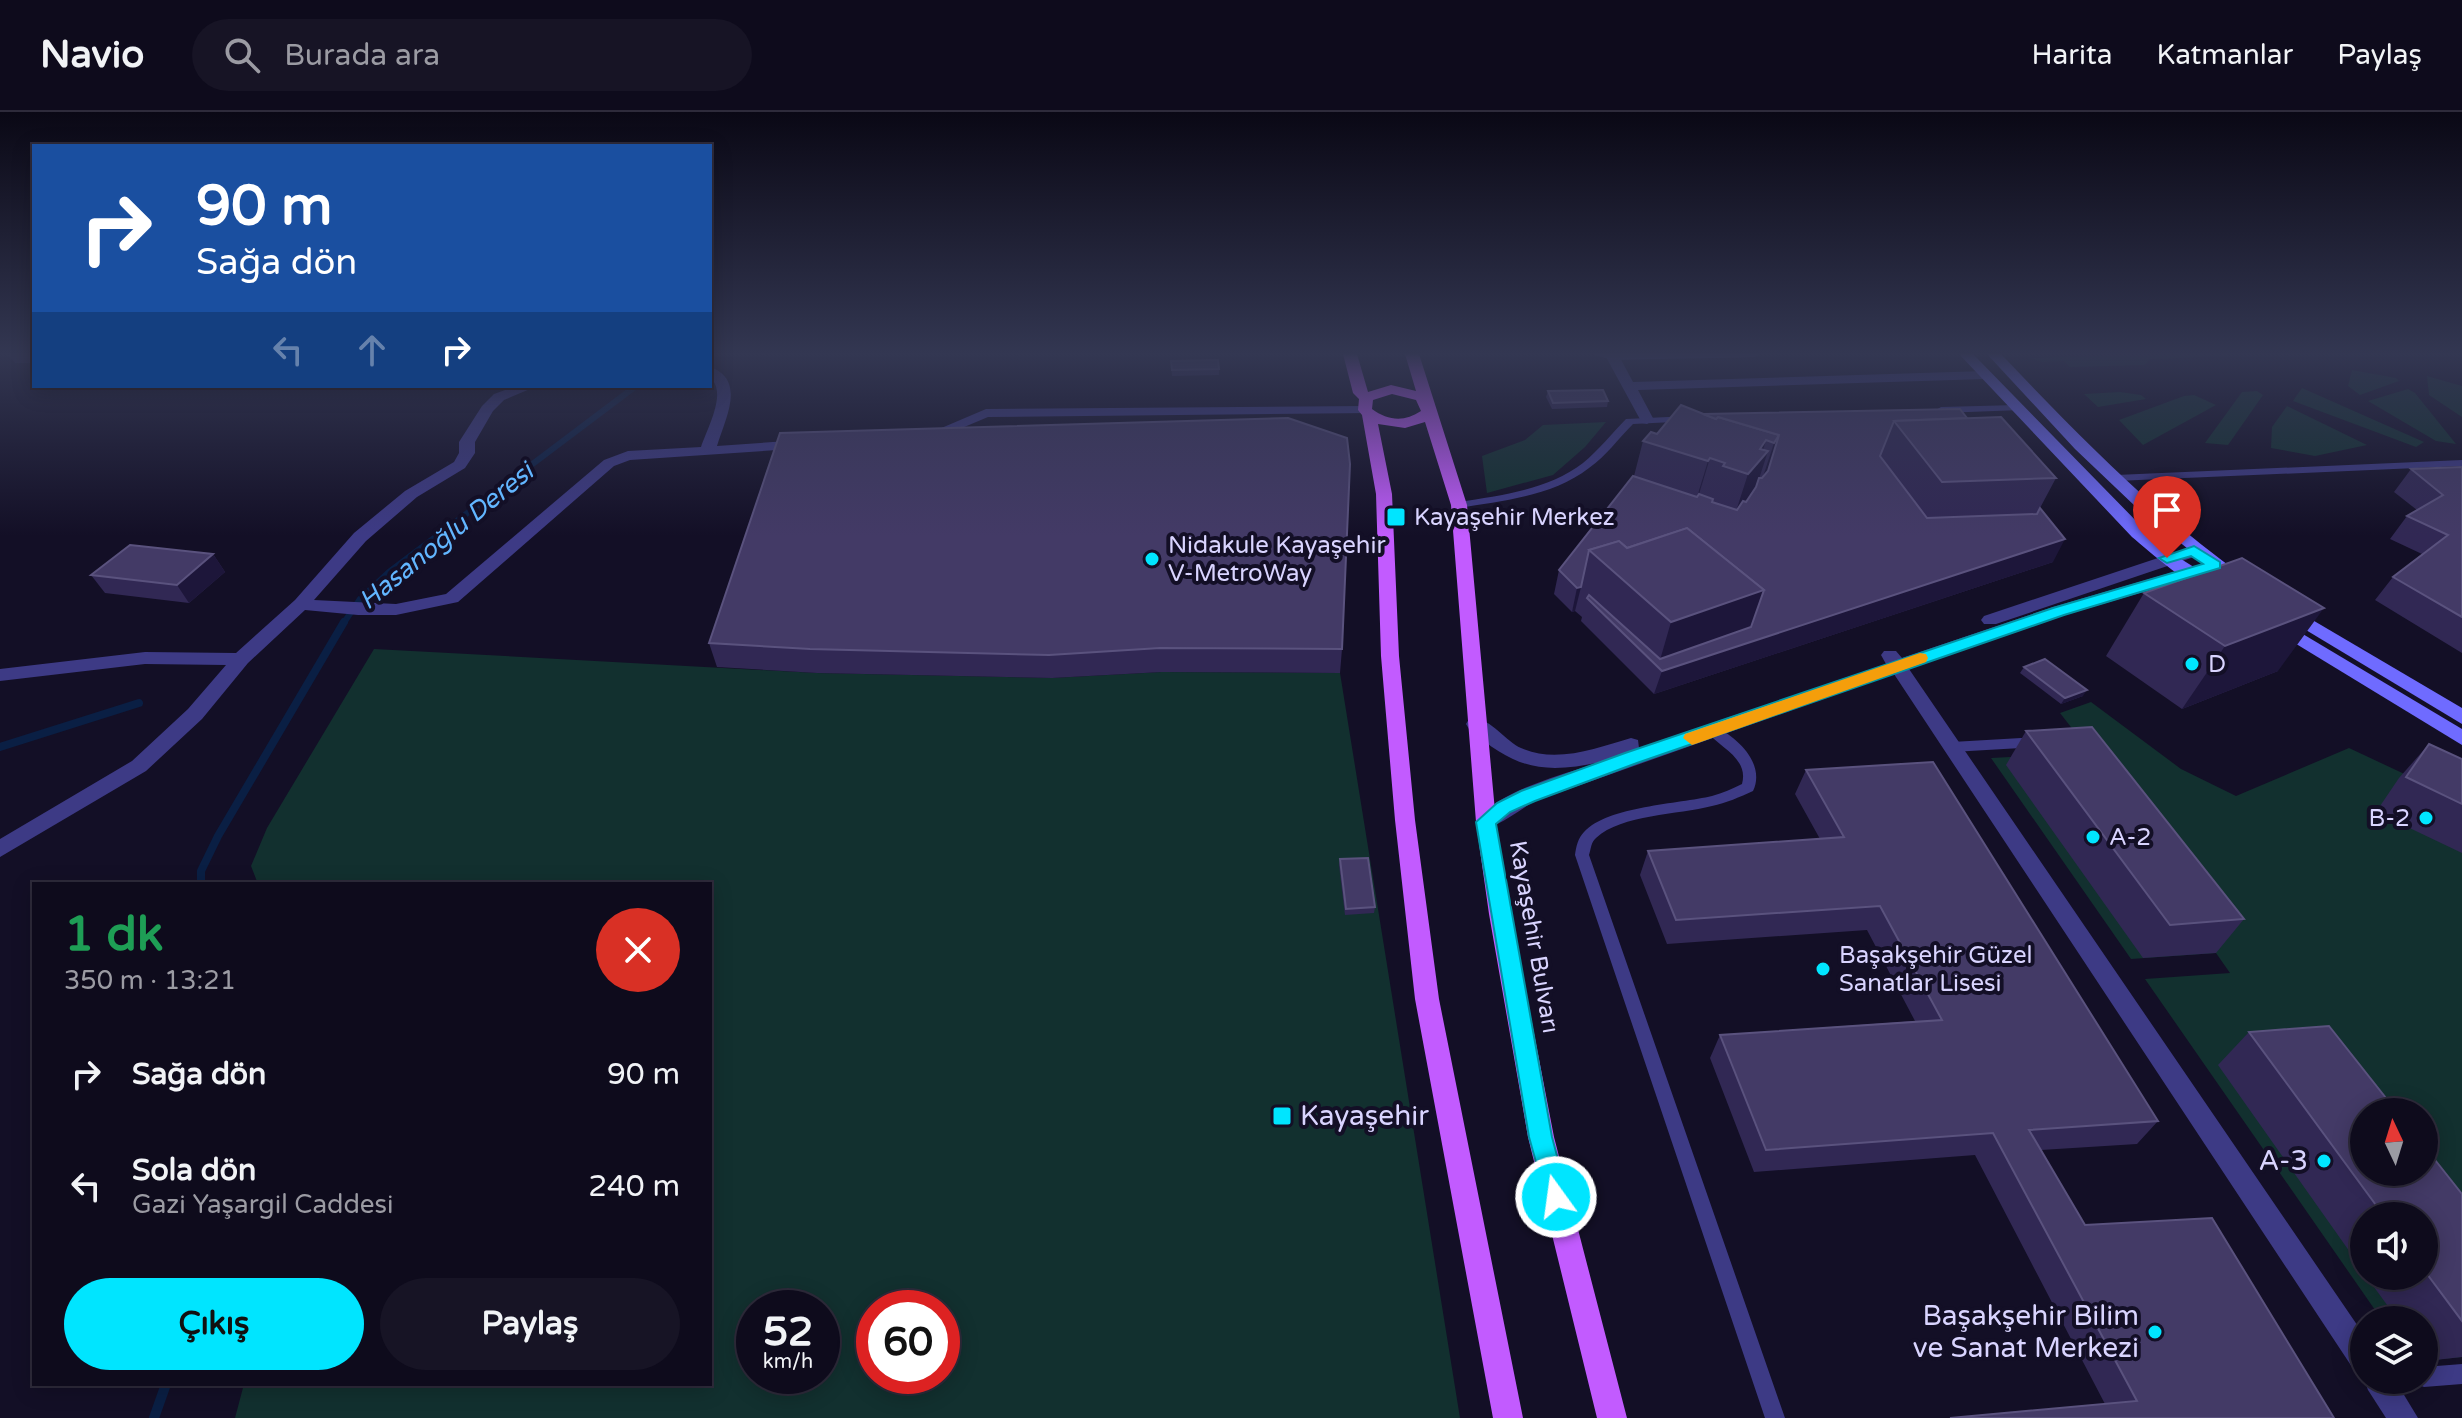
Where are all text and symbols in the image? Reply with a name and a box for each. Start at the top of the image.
search box [192,19,752,91]
text: Navio [40,32,144,78]
icon: search [220,33,264,77]
text: Burada ara [284,37,440,74]
text: Harita [2031,38,2112,72]
text: Katmanlar [2156,38,2293,72]
text: Paylaş [2337,38,2422,72]
text: 90 m [196,173,332,240]
icon: right [64,176,168,280]
text: Sağa dön [196,241,357,284]
icon: left [266,328,310,372]
icon: ahead [350,328,394,372]
icon: right [434,328,478,372]
water label: Hasanoğlu Deresi [353,455,541,616]
pin [2133,476,2201,558]
icon: arrive [2145,488,2189,532]
place label: Kayaşehir Merkez [1414,503,1615,532]
marker: Kayaşehir Merkez [1385,506,1407,528]
place label: Nidakule Kayaşehir V-MetroWay [1168,531,1386,588]
marker: Nidakule Kayaşehir V-MetroWay [1143,550,1161,568]
place label: D [2208,650,2226,679]
marker: D [2183,655,2201,673]
place label: B-2 [2369,804,2410,833]
marker: B-2 [2417,809,2435,827]
place label: A-2 [2109,823,2151,852]
marker: A-2 [2084,828,2102,846]
street label: Kayaşehir Bulvarı [1503,838,1565,1036]
text: 1 dk [64,906,163,964]
button: close [596,908,680,992]
place label: Başakşehir Güzel Sanatlar Lisesi [1839,941,2033,998]
marker: Başakşehir Güzel Sanatlar Lisesi [1814,960,1832,978]
text: 350 m · 13:21 [64,965,236,996]
icon: right [64,1052,108,1096]
text: Sağa dön [132,1056,266,1093]
text: 90 m [607,1056,680,1093]
north arrow [2350,1098,2438,1186]
map controls [2350,1098,2438,1394]
place label: Kayaşehir [1300,1099,1429,1133]
marker: Kayaşehir [1271,1105,1293,1127]
place label: A-3 [2258,1144,2308,1178]
text: Sola dön [132,1152,256,1189]
marker: A-3 [2315,1152,2333,1170]
position arrow [1514,1155,1598,1239]
icon: left [64,1164,108,1208]
text: 240 m [588,1168,680,1205]
text: Gazi Yaşargil Caddesi [132,1189,394,1220]
button: sound [2350,1202,2438,1290]
button: Çıkış [64,1278,364,1370]
button: Paylaş [380,1278,680,1370]
speed limit sign: 60 [856,1290,960,1394]
place label: Başakşehir Bilim ve Sanat Merkezi [1913,1299,2139,1365]
button: layers [2350,1306,2438,1394]
text: 52 [763,1308,813,1356]
marker: Başakşehir Bilim ve Sanat Merkezi [2146,1323,2164,1341]
text: km/h [763,1350,813,1374]

